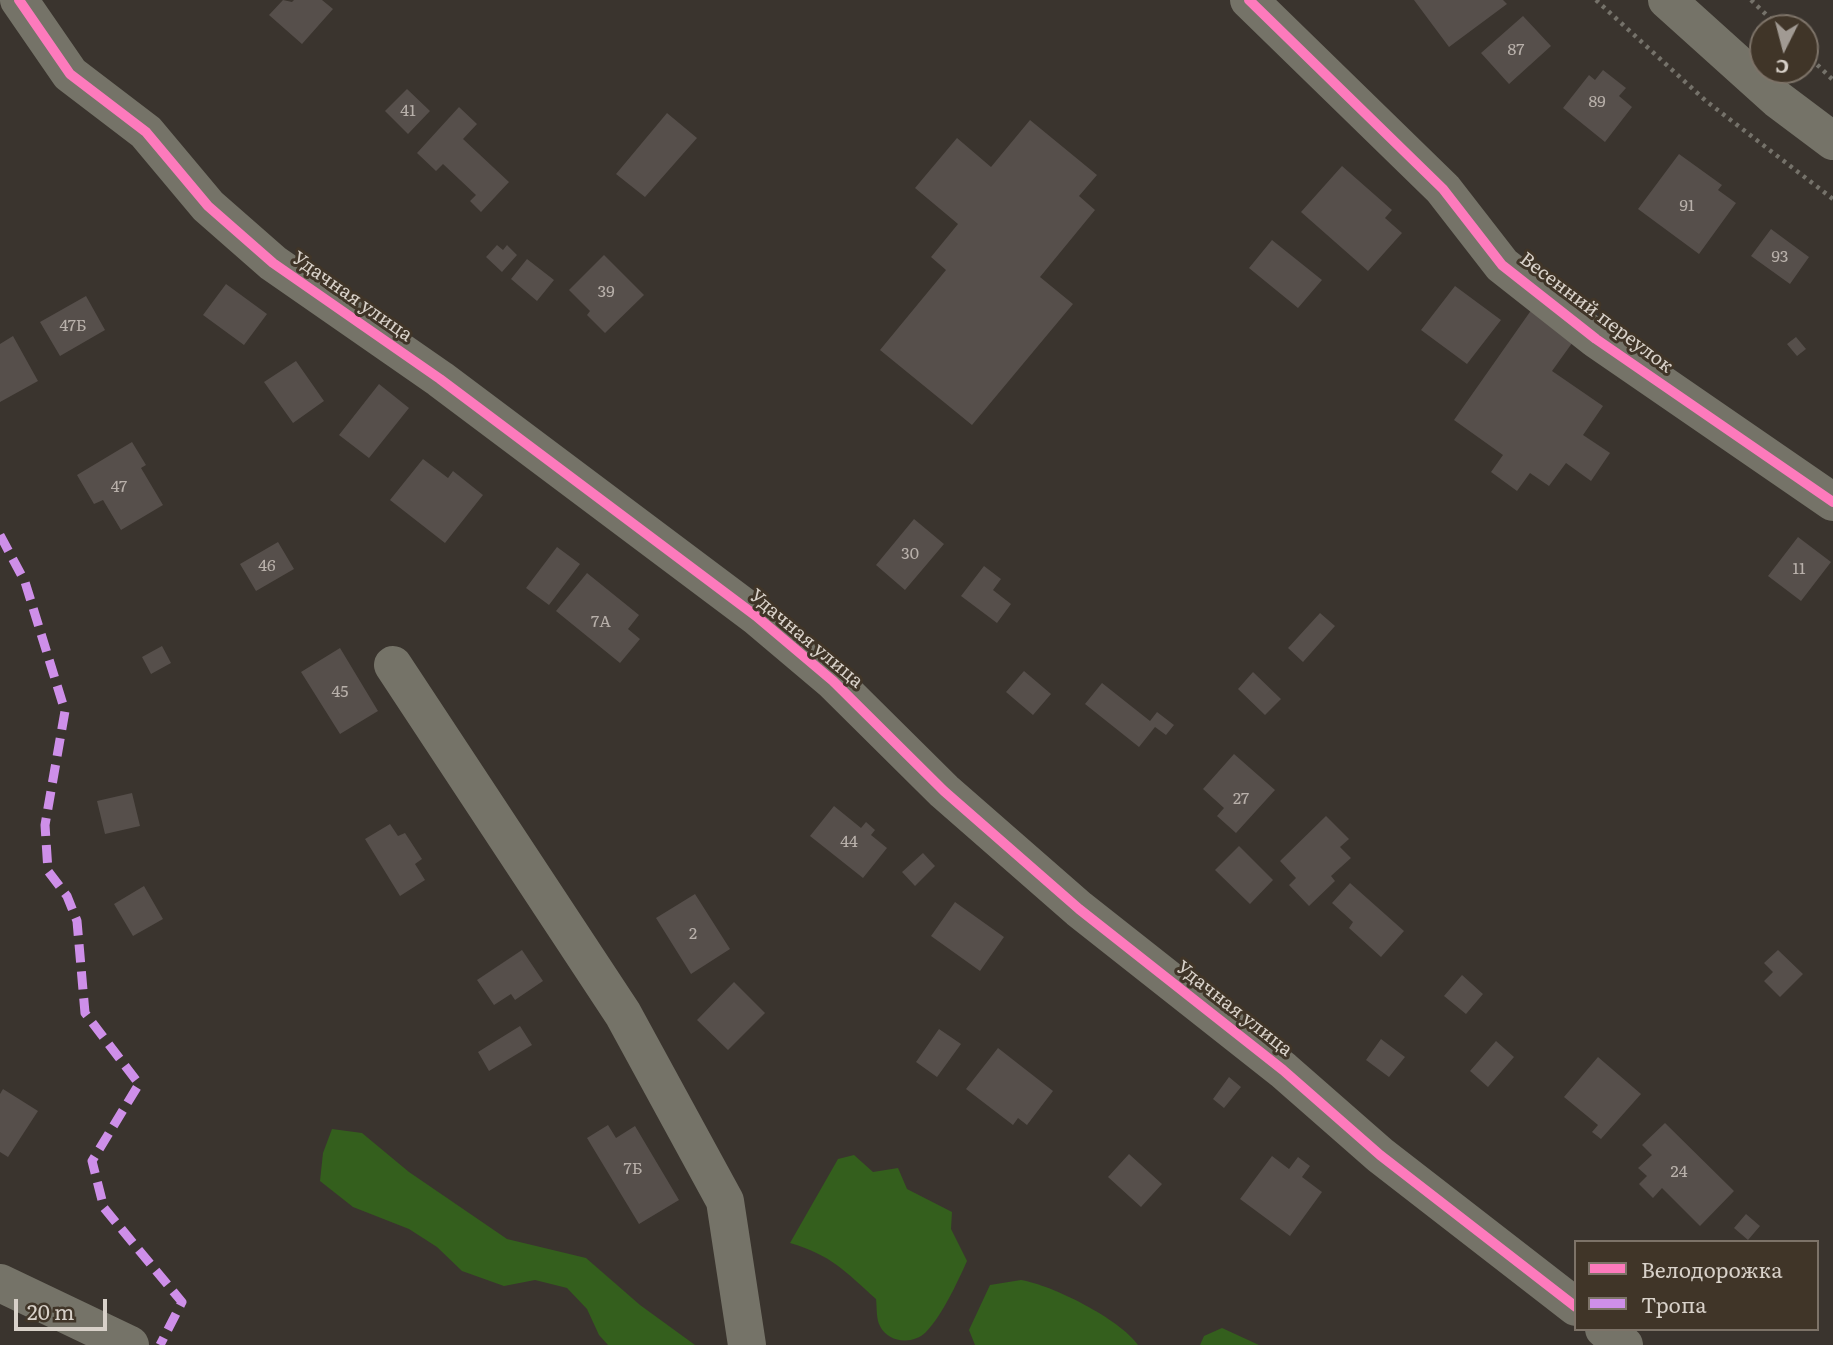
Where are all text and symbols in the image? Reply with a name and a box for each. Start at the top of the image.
north arrow [1749,14,1819,84]
house number: 87 [1508,40,1524,60]
text: С [1774,53,1790,83]
house number: 89 [1588,92,1606,112]
house number: 41 [400,101,416,121]
house number: 91 [1680,196,1694,216]
street label: Удачная улица [287,247,417,347]
house number: 93 [1771,247,1789,267]
street label: Весенний переулок [1515,248,1677,378]
house number: 39 [597,282,615,302]
house number: 47Б [59,316,87,336]
house number: 47 [111,477,127,497]
house number: 30 [901,544,919,564]
house number: 46 [258,556,276,576]
house number: 11 [1792,559,1806,579]
street label: Удачная улица [744,585,868,693]
house number: 7А [591,612,611,632]
house number: 45 [332,682,348,702]
house number: 27 [1233,789,1249,809]
house number: 44 [840,832,858,852]
house number: 2 [689,924,697,944]
street label: Удачная улица [1171,956,1297,1062]
house number: 7Б [624,1159,642,1179]
house number: 24 [1671,1162,1687,1182]
legend [1574,1240,1819,1331]
text: Велодорожка [1641,1253,1782,1284]
scale bar [18,1286,110,1330]
text: Тропа [1641,1288,1706,1319]
text: 20 m [27,1295,74,1326]

